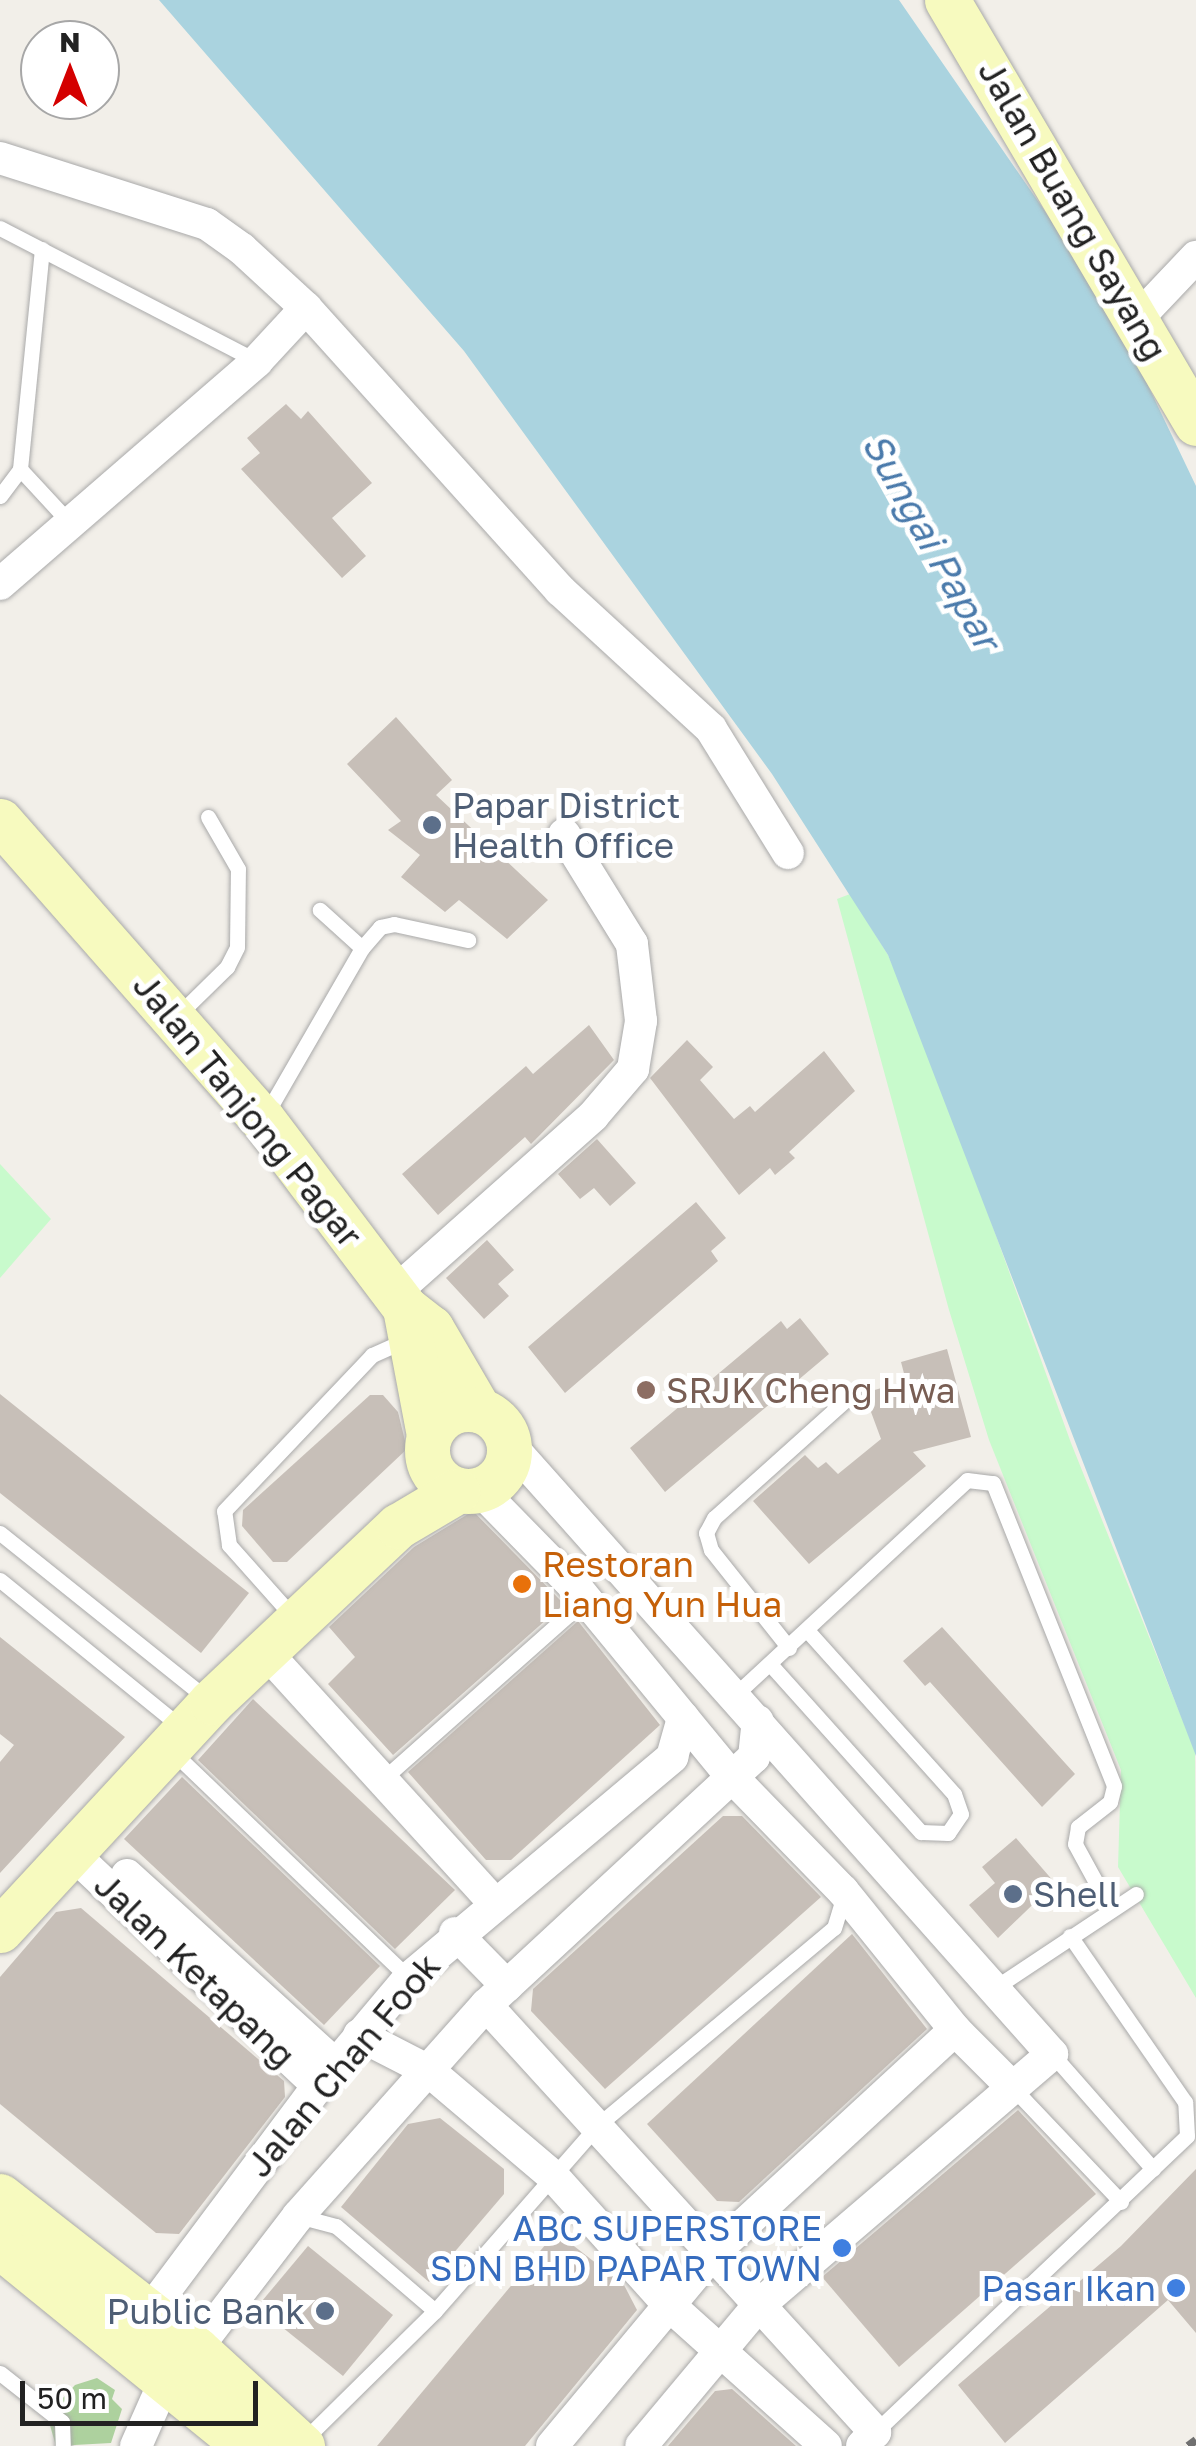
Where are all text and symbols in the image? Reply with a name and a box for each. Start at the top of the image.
north arrow [20,20,120,120]
text: N [59,25,81,58]
street label: Jalan Buang Sayang [970,52,1176,368]
water label: Sungai Papar [854,425,1010,657]
place label: Papar District Health Office [452,784,681,866]
marker: Papar District Health Office [421,814,443,836]
street label: Jalan Tanjong Pagar [125,965,371,1255]
place label: SRJK Cheng Hwa [666,1369,956,1411]
marker: SRJK Cheng Hwa [635,1379,657,1401]
place label: Restoran Liang Yun Hua [542,1543,782,1625]
marker: Restoran Liang Yun Hua [511,1573,533,1595]
street label: Jalan Ketapang [86,1864,304,2076]
place label: Shell [1033,1873,1120,1915]
marker: Shell [1002,1883,1024,1905]
street label: Jalan Chan Fook [238,1945,448,2185]
place label: ABC SUPERSTORE SDN BHD PAPAR TOWN [430,2207,822,2289]
marker: ABC SUPERSTORE SDN BHD PAPAR TOWN [831,2237,853,2259]
place label: Pasar Ikan [981,2267,1156,2309]
marker: Pasar Ikan [1165,2277,1187,2299]
place label: Public Bank [106,2290,305,2332]
marker: Public Bank [314,2300,336,2322]
scale bar [25,2361,262,2423]
text: 50 m [37,2380,107,2416]

